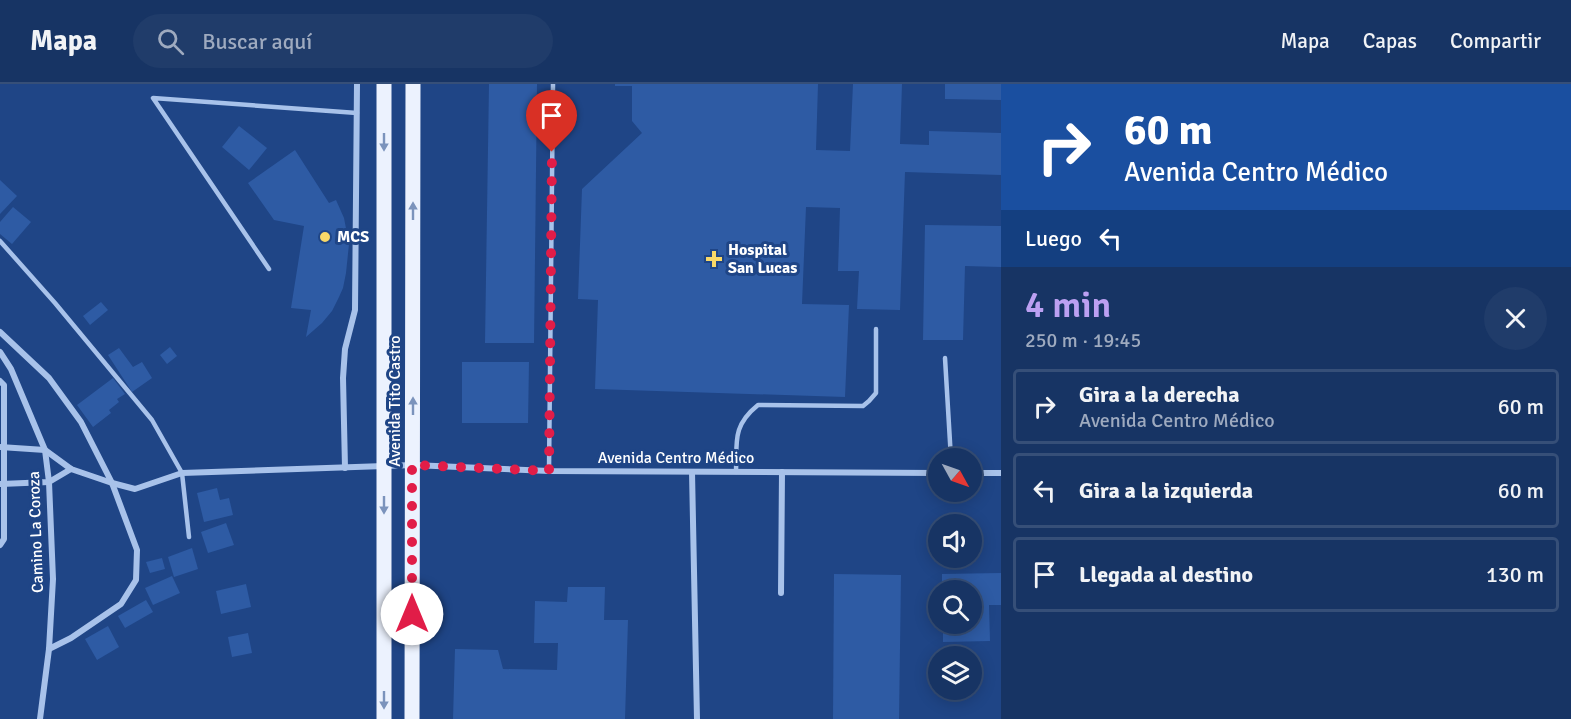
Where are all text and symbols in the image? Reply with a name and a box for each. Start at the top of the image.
search box [133,14,553,68]
text: Mapa [30,24,97,58]
icon: search [154,25,187,58]
text: Buscar aquí [202,28,312,55]
text: Mapa [1280,28,1330,54]
text: Capas [1363,28,1417,54]
text: Compartir [1450,28,1541,54]
pin [526,90,577,152]
icon: arrive [535,99,568,132]
text: 60 m [1124,105,1213,156]
icon: right [1025,108,1103,186]
one-way arrow [379,133,389,152]
text: Avenida Centro Médico [1124,156,1388,189]
one-way arrow [408,202,418,221]
icon: left [1094,222,1127,255]
text: Luego [1025,225,1082,252]
place label: MCS [337,227,369,247]
marker: MCS [318,230,332,244]
place label: Hospital San Lucas [728,240,797,278]
marker: Hospital San Lucas [705,250,723,268]
text: 4 min [1025,283,1111,328]
button: close [1484,287,1547,350]
text: 250 m · 19:45 [1025,328,1141,353]
street label: Avenida Tito Castro [385,335,405,467]
text: Gira a la derecha [1079,381,1240,408]
icon: right [1028,390,1061,423]
text: 60 m [1498,393,1544,420]
one-way arrow [408,397,418,416]
text: Avenida Centro Médico [1079,408,1275,433]
street label: Avenida Centro Médico [598,448,754,468]
north arrow [928,448,982,502]
map controls [928,448,982,700]
street label: Camino La Coroza [24,471,48,593]
icon: left [1028,474,1061,507]
text: Gira a la izquierda [1079,477,1253,504]
text: 60 m [1498,477,1544,504]
one-way arrow [379,496,389,515]
button: sound [928,514,982,568]
icon: arrive [1028,558,1061,591]
text: Llegada al destino [1079,561,1253,588]
text: 130 m [1486,561,1544,588]
button: search [928,580,982,634]
position arrow [380,582,444,646]
button: layers [928,646,982,700]
one-way arrow [379,691,389,710]

